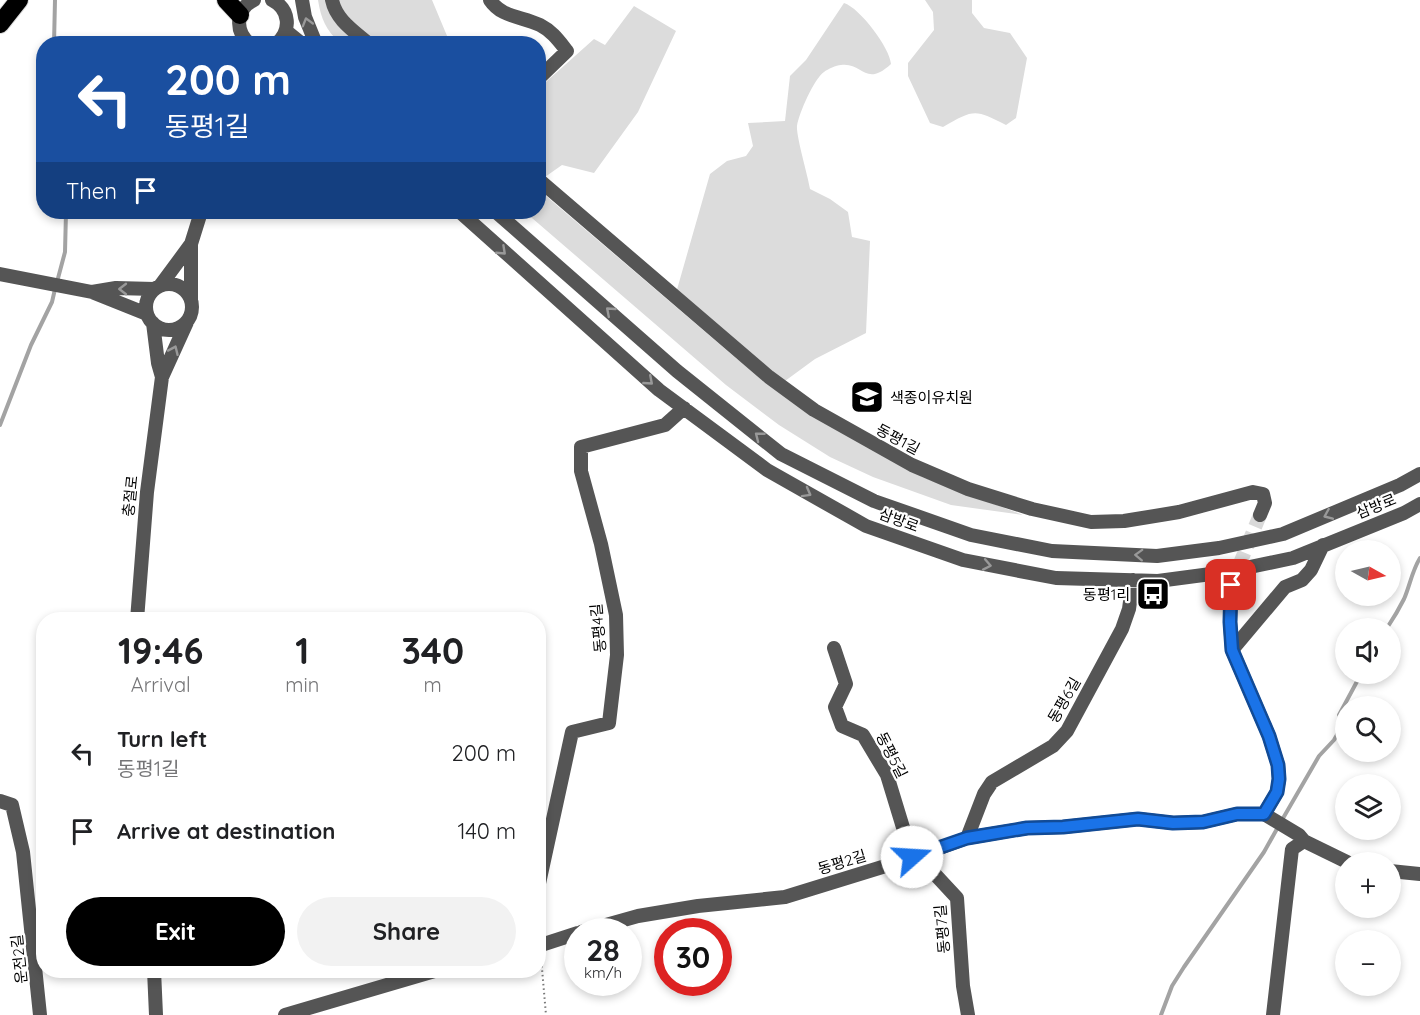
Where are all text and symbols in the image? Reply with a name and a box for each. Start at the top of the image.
one-way arrow [302,17,314,28]
text: 200 m [165,53,291,106]
icon: left [66,60,144,138]
text: 동평1길 [165,109,250,143]
icon: arrive [129,174,162,207]
text: Then [66,177,117,205]
one-way arrow [496,244,506,255]
one-way arrow [119,283,128,295]
one-way arrow [606,307,616,318]
one-way arrow [167,345,179,356]
one-way arrow [642,373,653,384]
school or university icon: 색종이유치원 [849,379,885,415]
place label: 색종이유치원 [890,388,973,407]
street label: 동평1길 [873,420,923,458]
one-way arrow [755,433,766,444]
street label: 충절로 [118,474,142,518]
one-way arrow [801,486,812,497]
street label: 삼방로 [1353,489,1399,523]
street label: 삼방로 [876,504,922,536]
one-way arrow [1324,508,1335,520]
north arrow [1335,540,1401,606]
map controls [1335,540,1401,996]
one-way arrow [1135,549,1144,562]
one-way arrow [982,558,992,571]
pin [1205,559,1256,610]
icon: arrive [1214,568,1247,601]
bus stop icon: 동평1리 [1135,576,1171,612]
place label: 동평1리 [1083,585,1130,604]
street label: 동평4길 [586,603,610,653]
button: sound [1335,618,1401,684]
text: 19:46 [118,628,203,673]
text: 1 [295,628,309,673]
text: 340 [401,628,464,673]
text: Arrival [131,672,191,697]
text: min [285,672,319,697]
text: m [424,672,442,697]
street label: 동평6길 [1043,674,1085,726]
button: search [1335,696,1401,762]
text: Turn left [117,725,207,753]
street label: 동평5길 [872,729,912,781]
icon: left [66,737,99,770]
text: 200 m [452,739,516,767]
text: 동평1길 [117,756,180,781]
button: layers [1335,774,1401,840]
icon: arrive [66,815,99,848]
text: Arrive at destination [117,817,335,845]
text: 140 m [457,817,516,845]
position arrow [880,825,944,889]
street label: 동평2길 [815,846,869,878]
button: + [1335,852,1401,918]
button: Exit [66,897,285,966]
button: Share [297,897,516,966]
street label: 동평7길 [930,904,954,954]
speed limit sign: 30 [654,918,732,996]
button: − [1335,930,1401,996]
text: 28 [586,931,620,969]
street label: 운전2길 [7,933,31,985]
text: km/h [584,963,622,982]

